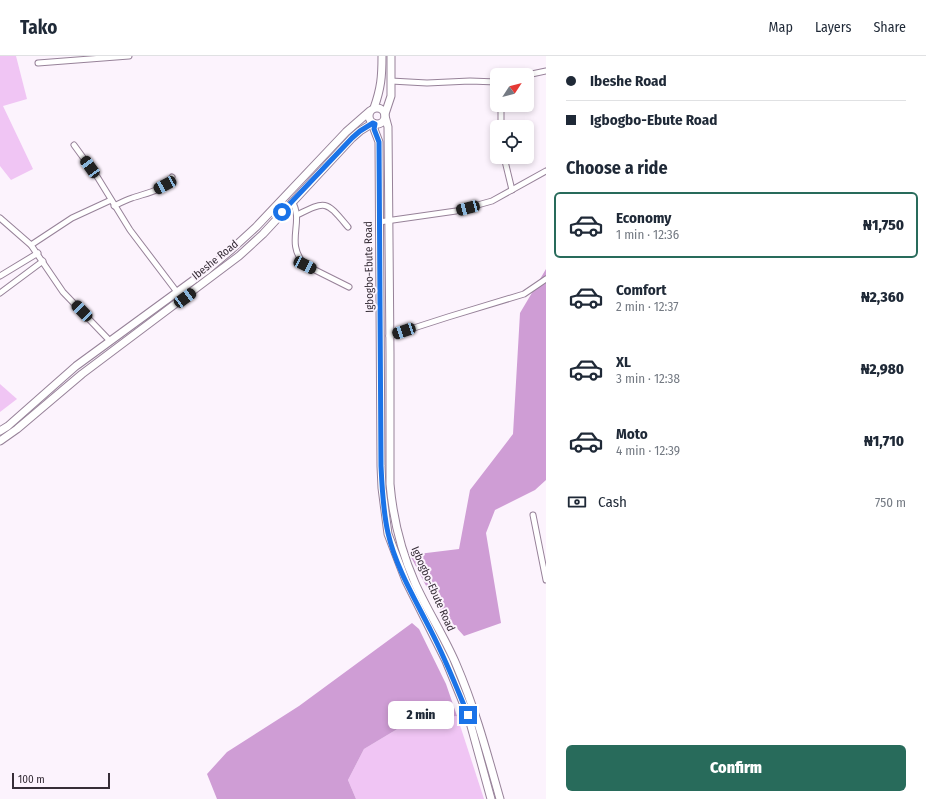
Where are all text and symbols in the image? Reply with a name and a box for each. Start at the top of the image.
text: Tako [20,16,57,39]
text: Map [769,19,793,36]
text: Layers [815,19,851,36]
text: Share [873,19,906,36]
north arrow [490,68,534,112]
map controls [490,68,534,164]
text: Ibeshe Road [590,72,667,90]
text: Igbogbo-Ebute Road [590,111,717,129]
button: locate [490,120,534,164]
car [78,154,102,180]
text: Choose a ride [566,157,668,179]
car [152,174,178,196]
car [455,199,481,217]
route start [273,203,291,221]
icon: car [568,207,604,243]
text: Economy [616,209,671,227]
text: ₦1,750 [863,216,904,234]
street label: Igbogbo-Ebute Road [362,221,376,313]
text: 1 min · 12:36 [616,227,679,242]
street label: Ibeshe Road [189,237,241,283]
car [292,254,318,276]
icon: car [568,279,604,315]
text: Comfort [616,281,667,299]
car [172,286,198,310]
text: ₦2,360 [861,288,904,306]
car [69,298,95,324]
text: 2 min · 12:37 [616,299,679,314]
car [391,321,417,341]
icon: car [568,351,604,387]
text: XL [616,353,631,371]
text: ₦2,980 [861,360,904,378]
text: 3 min · 12:38 [616,371,680,386]
icon: car [568,423,604,459]
text: Moto [616,425,648,443]
text: ₦1,710 [864,432,904,450]
text: 4 min · 12:39 [616,443,680,458]
icon: cash [566,491,588,513]
text: Cash [598,493,627,511]
text: 750 m [875,495,906,510]
street label: Igbogbo-Ebute Road [408,545,458,633]
callout: 2 min [388,701,454,729]
route end [459,706,477,724]
text: 2 min [407,707,435,722]
button: Confirm [566,745,906,791]
scale bar [12,771,110,790]
text: 100 m [18,773,45,786]

